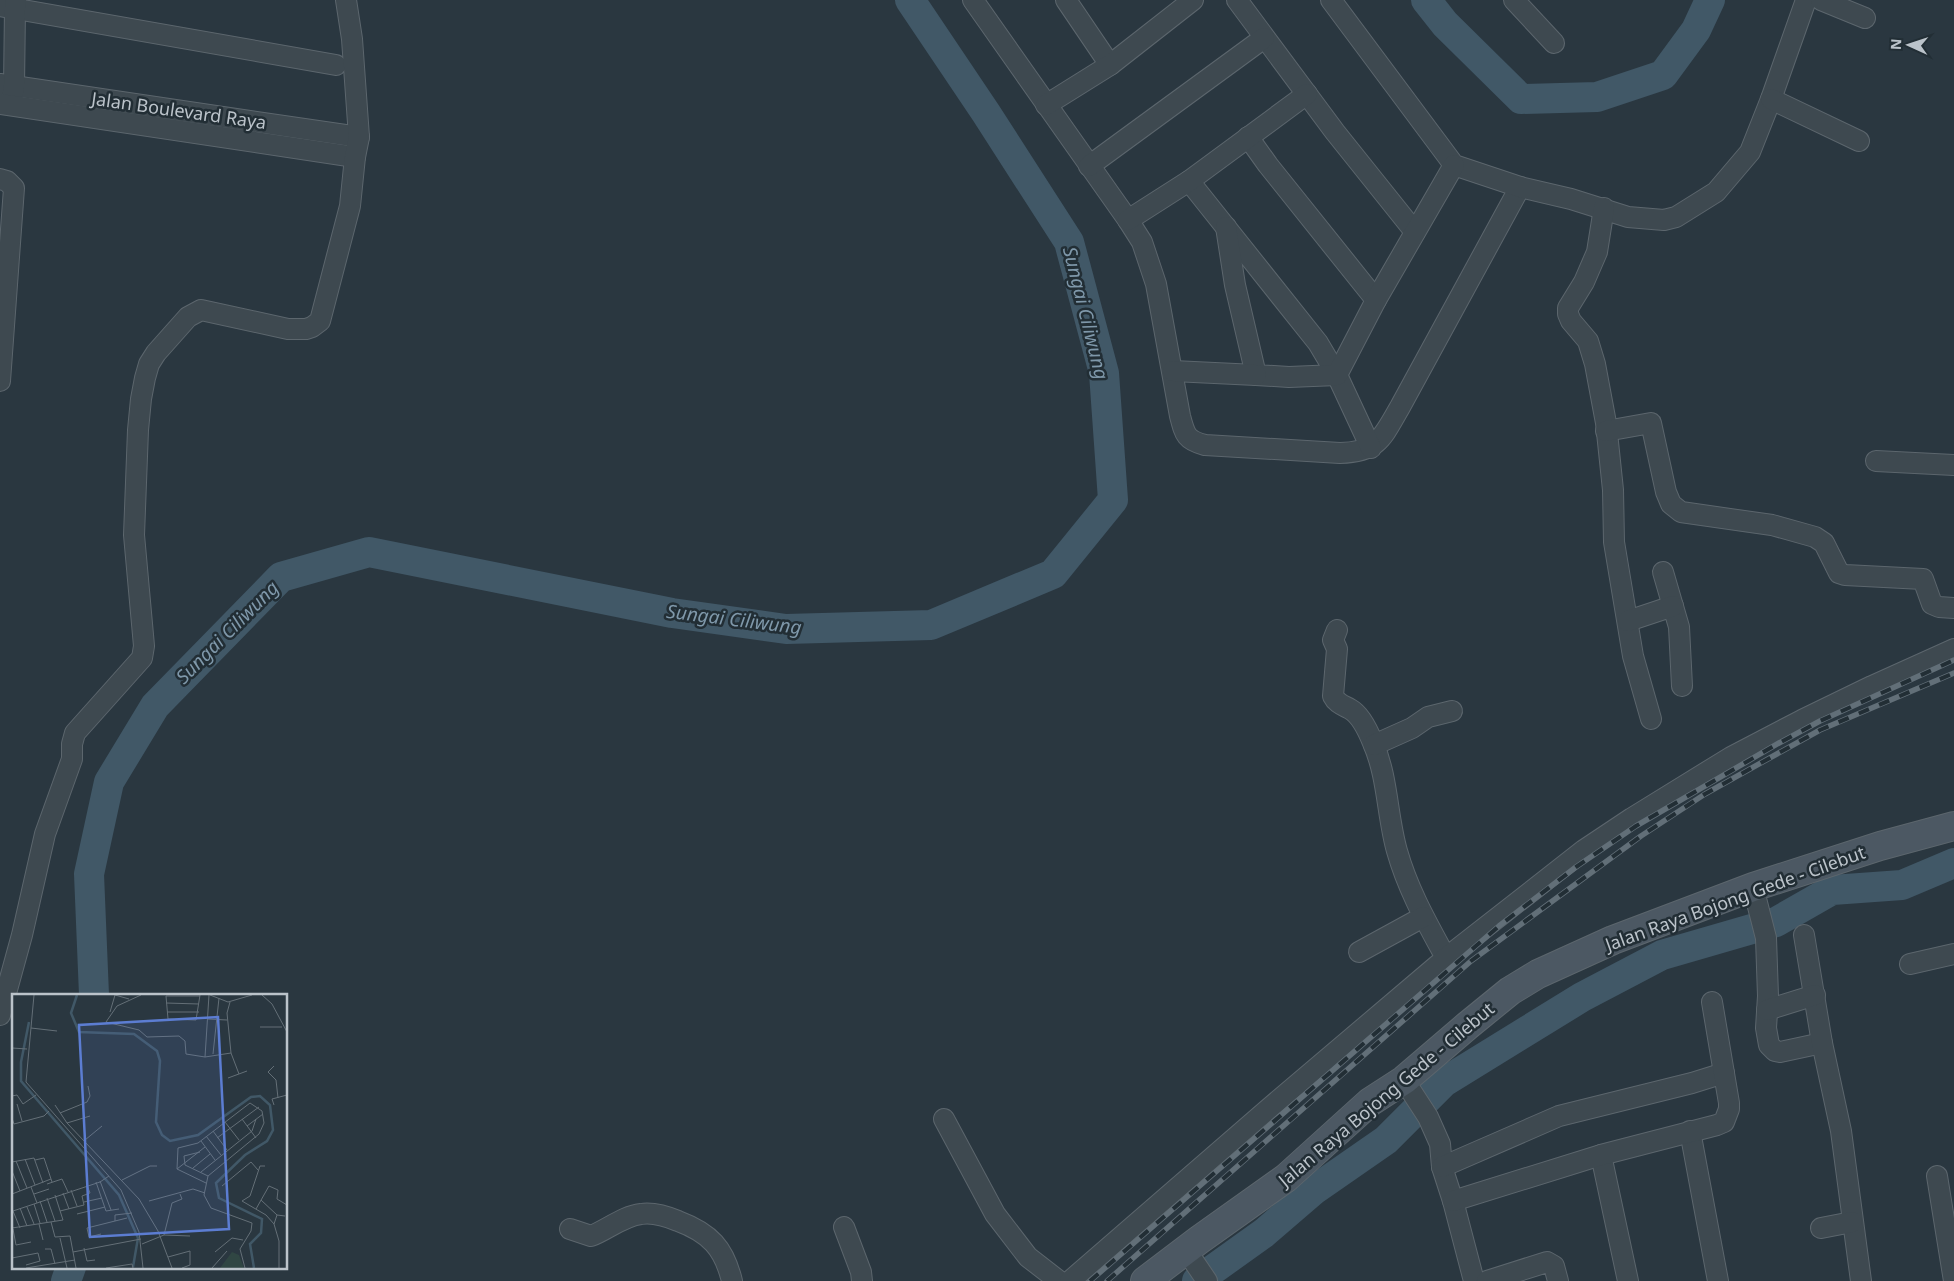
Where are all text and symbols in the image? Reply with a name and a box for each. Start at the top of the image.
north arrow [1884,20,1934,70]
text: N [1886,38,1905,50]
street label: Jalan Boulevard Raya [88,86,268,134]
water label: Sungai Ciliwung [1057,244,1115,382]
water label: Sungai Ciliwung [170,575,284,689]
water label: Sungai Ciliwung [665,598,803,640]
street label: Jalan Raya Bojong Gede - Cilebut [1600,840,1869,957]
inset map [12,994,288,1268]
street label: Jalan Raya Bojong Gede - Cilebut [1271,996,1499,1193]

